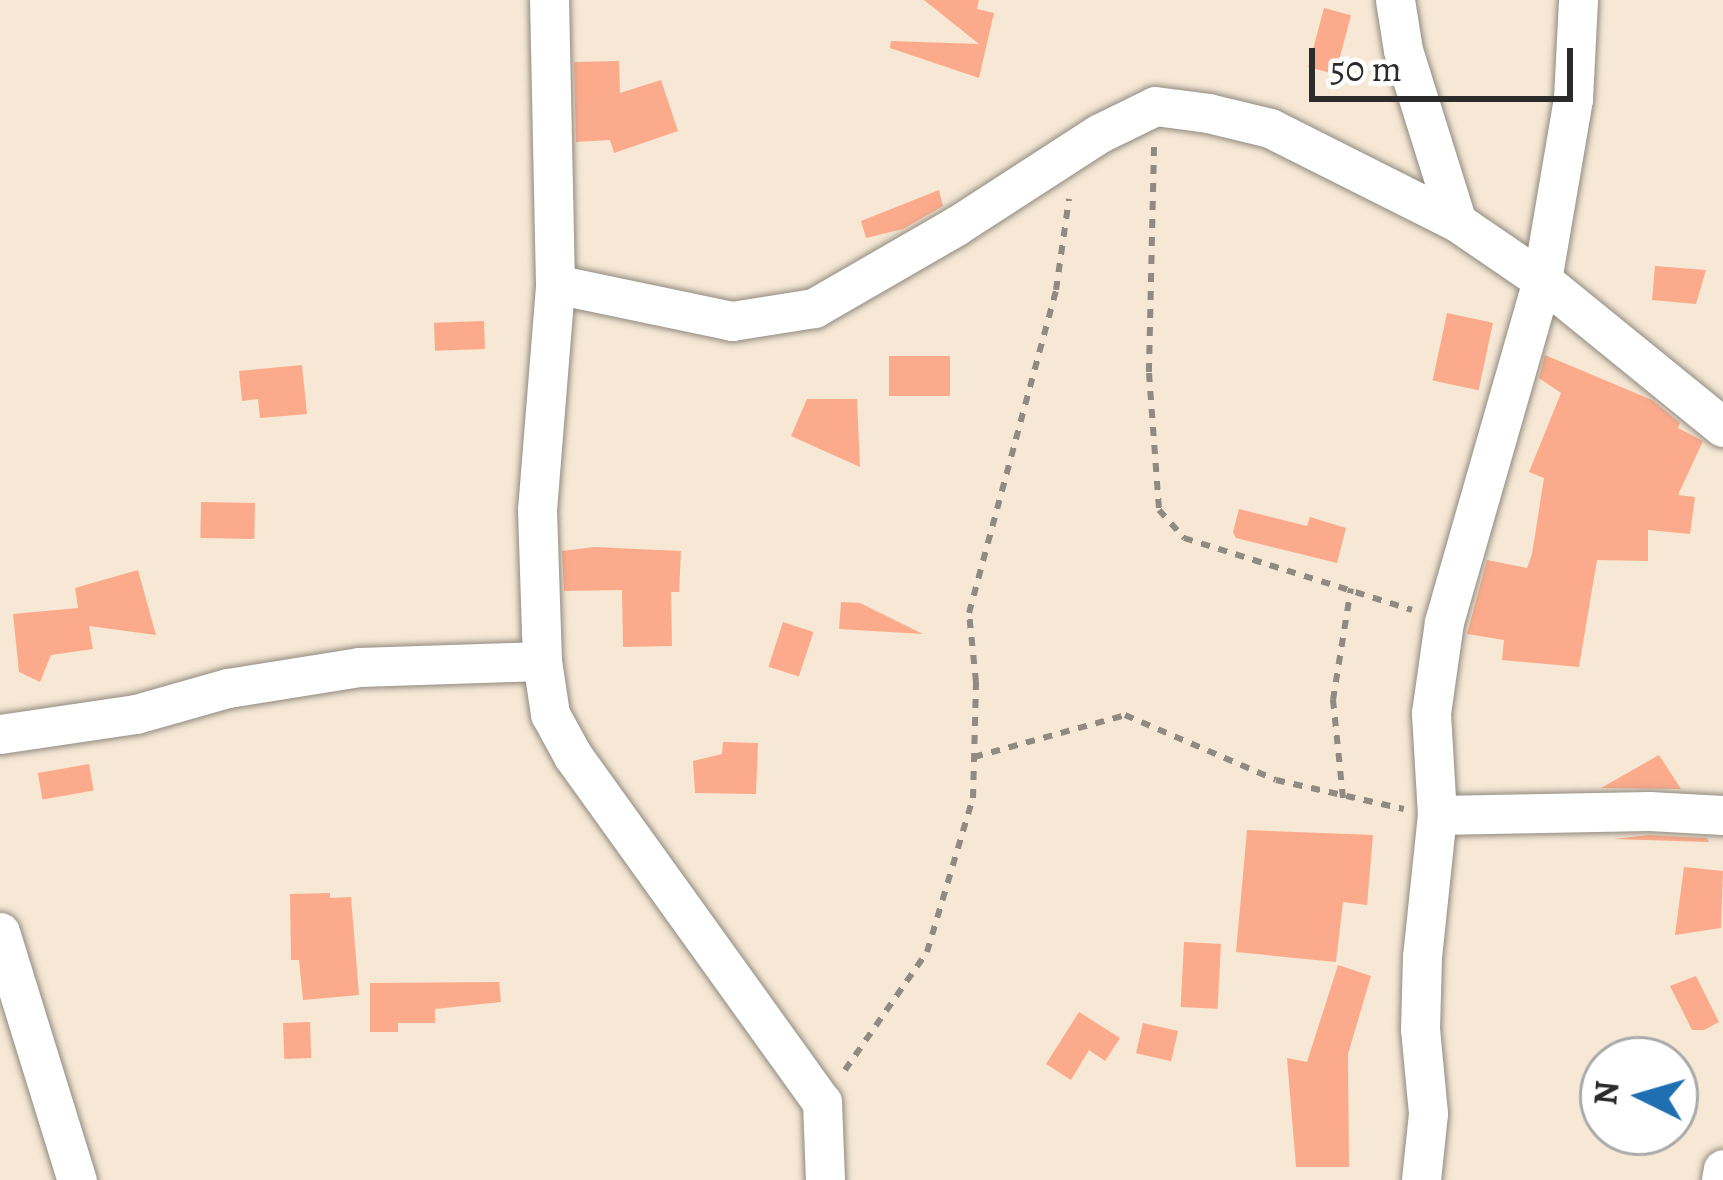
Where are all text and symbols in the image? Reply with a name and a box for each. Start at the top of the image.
scale bar [1315,24,1579,98]
text: 50 m [1330,44,1402,93]
north arrow [1579,1036,1699,1156]
text: N [1582,1079,1629,1107]

